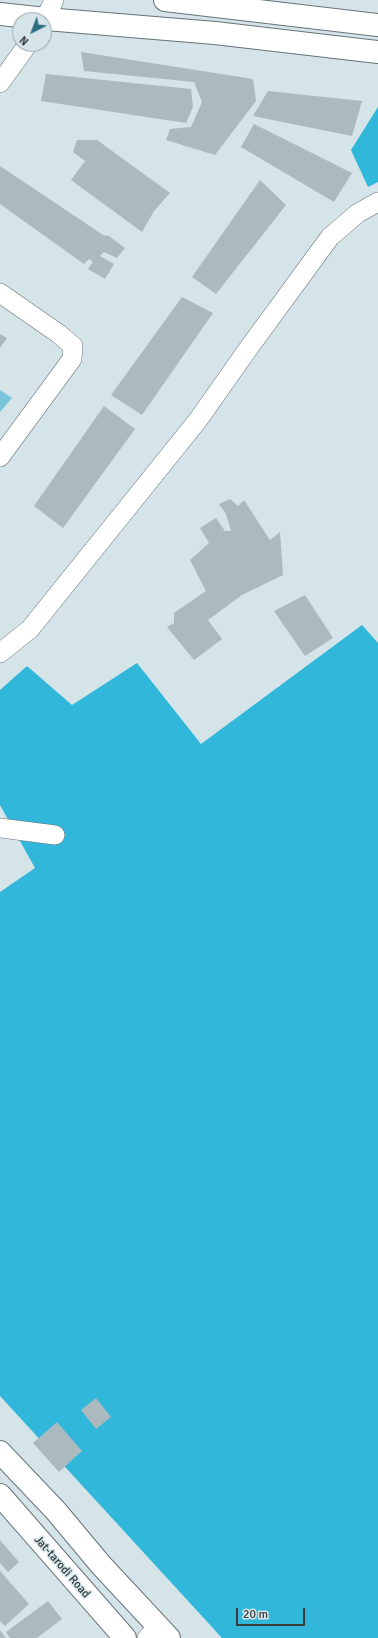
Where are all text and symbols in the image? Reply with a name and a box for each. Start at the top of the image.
north arrow [12,12,52,52]
text: N [17,33,31,48]
street label: Jat-tarodi Road [31,1533,93,1601]
scale bar [238,1600,307,1626]
text: 20 m [243,1607,268,1622]

